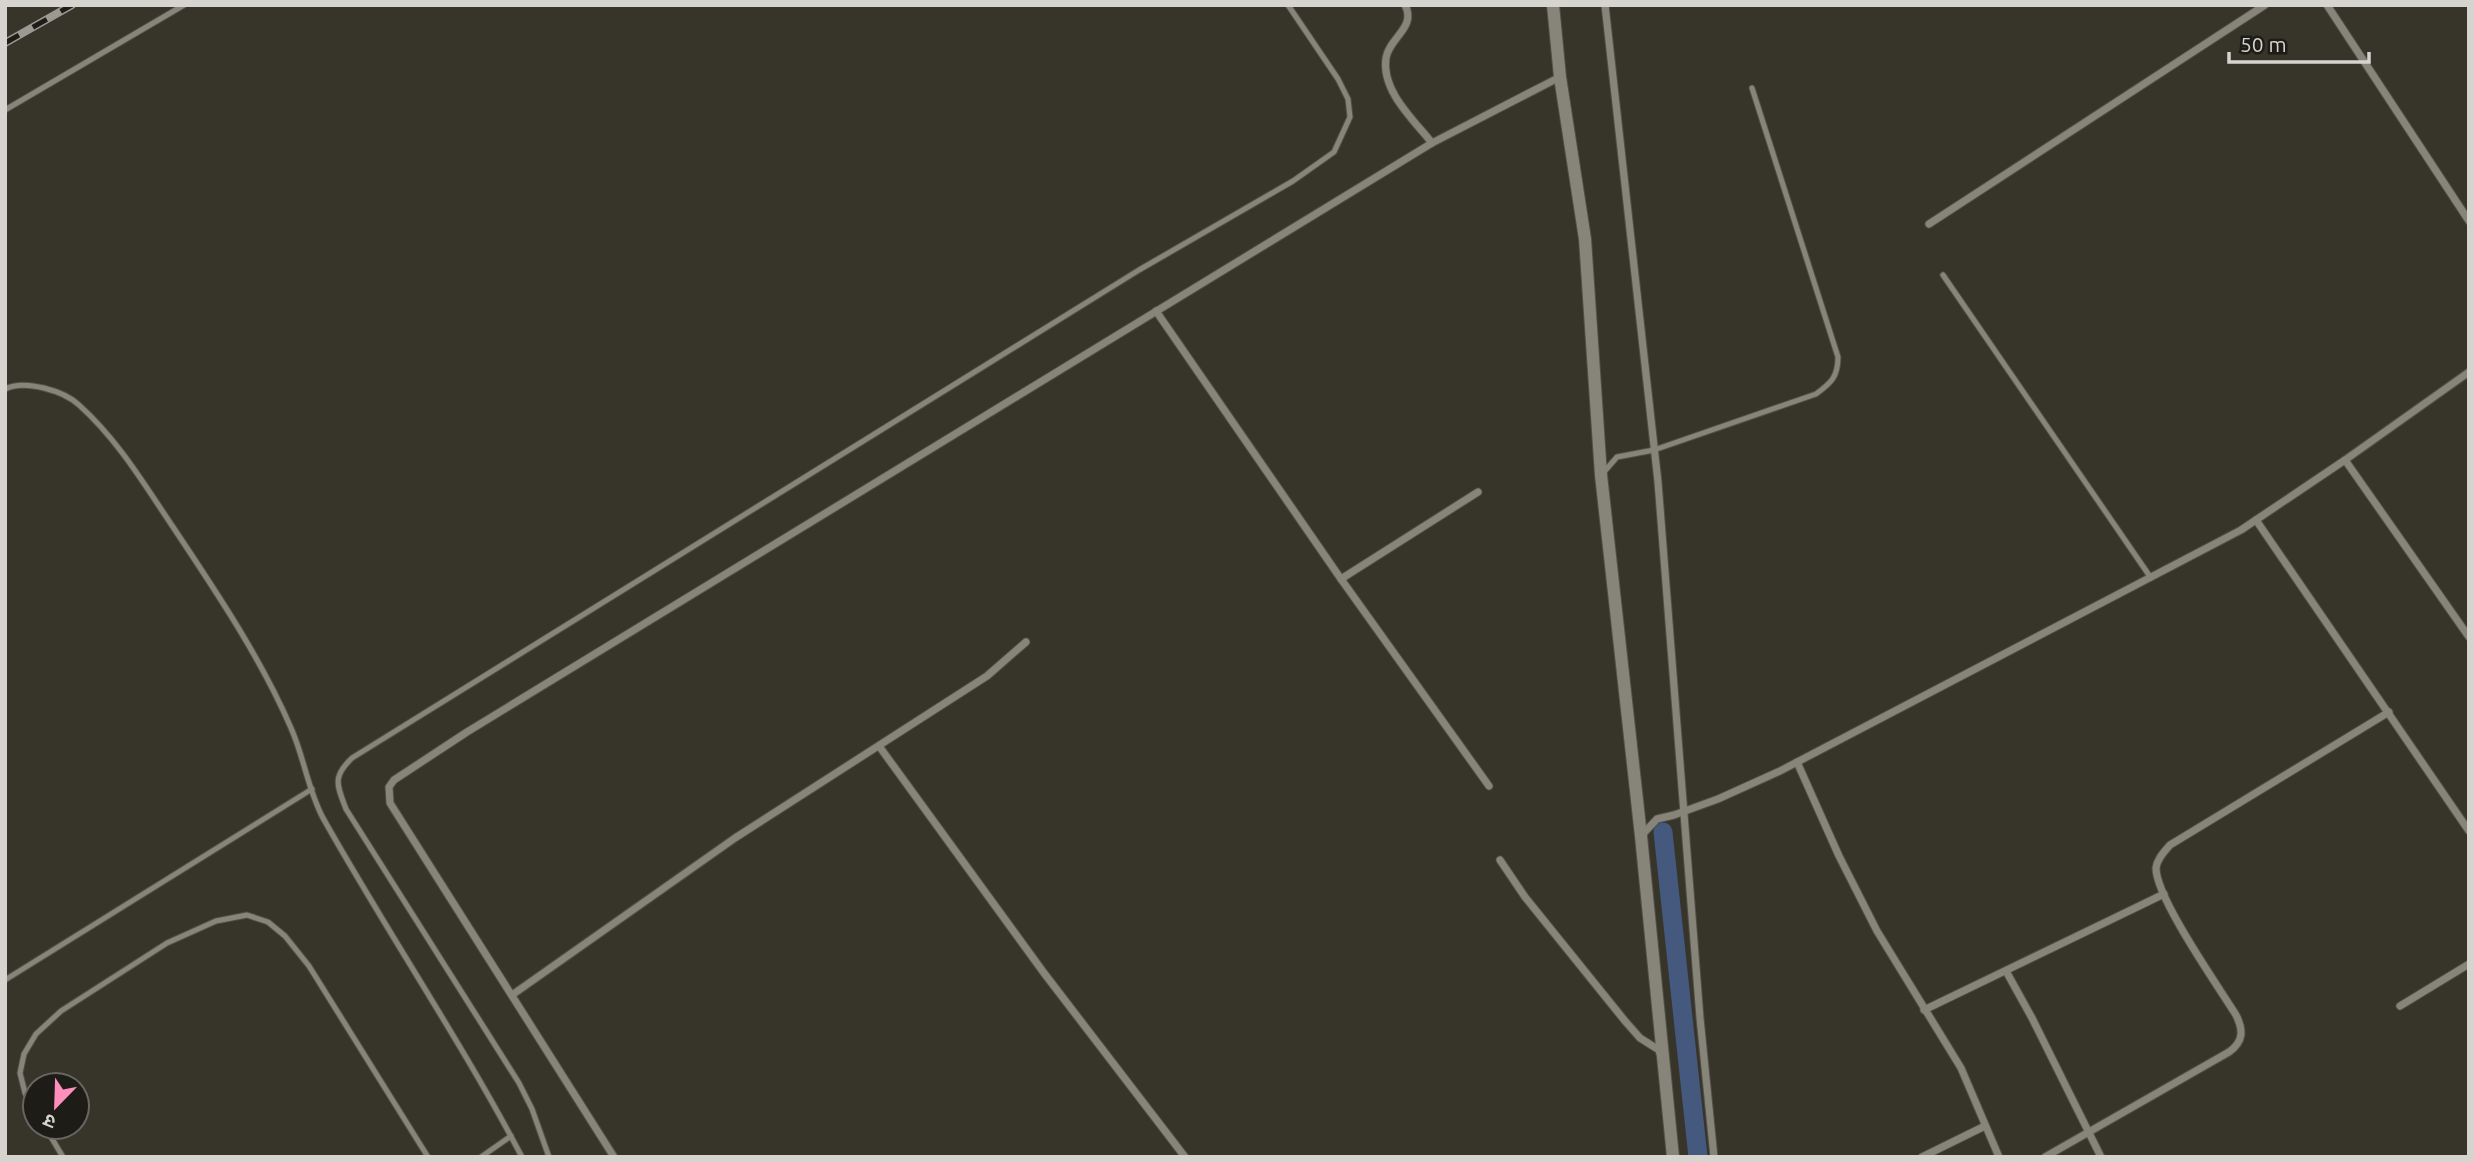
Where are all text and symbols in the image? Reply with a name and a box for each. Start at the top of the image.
scale bar [2229,21,2369,65]
text: 50 m [2240,32,2287,56]
north arrow [21,1071,91,1141]
text: उ [39,1109,59,1134]

